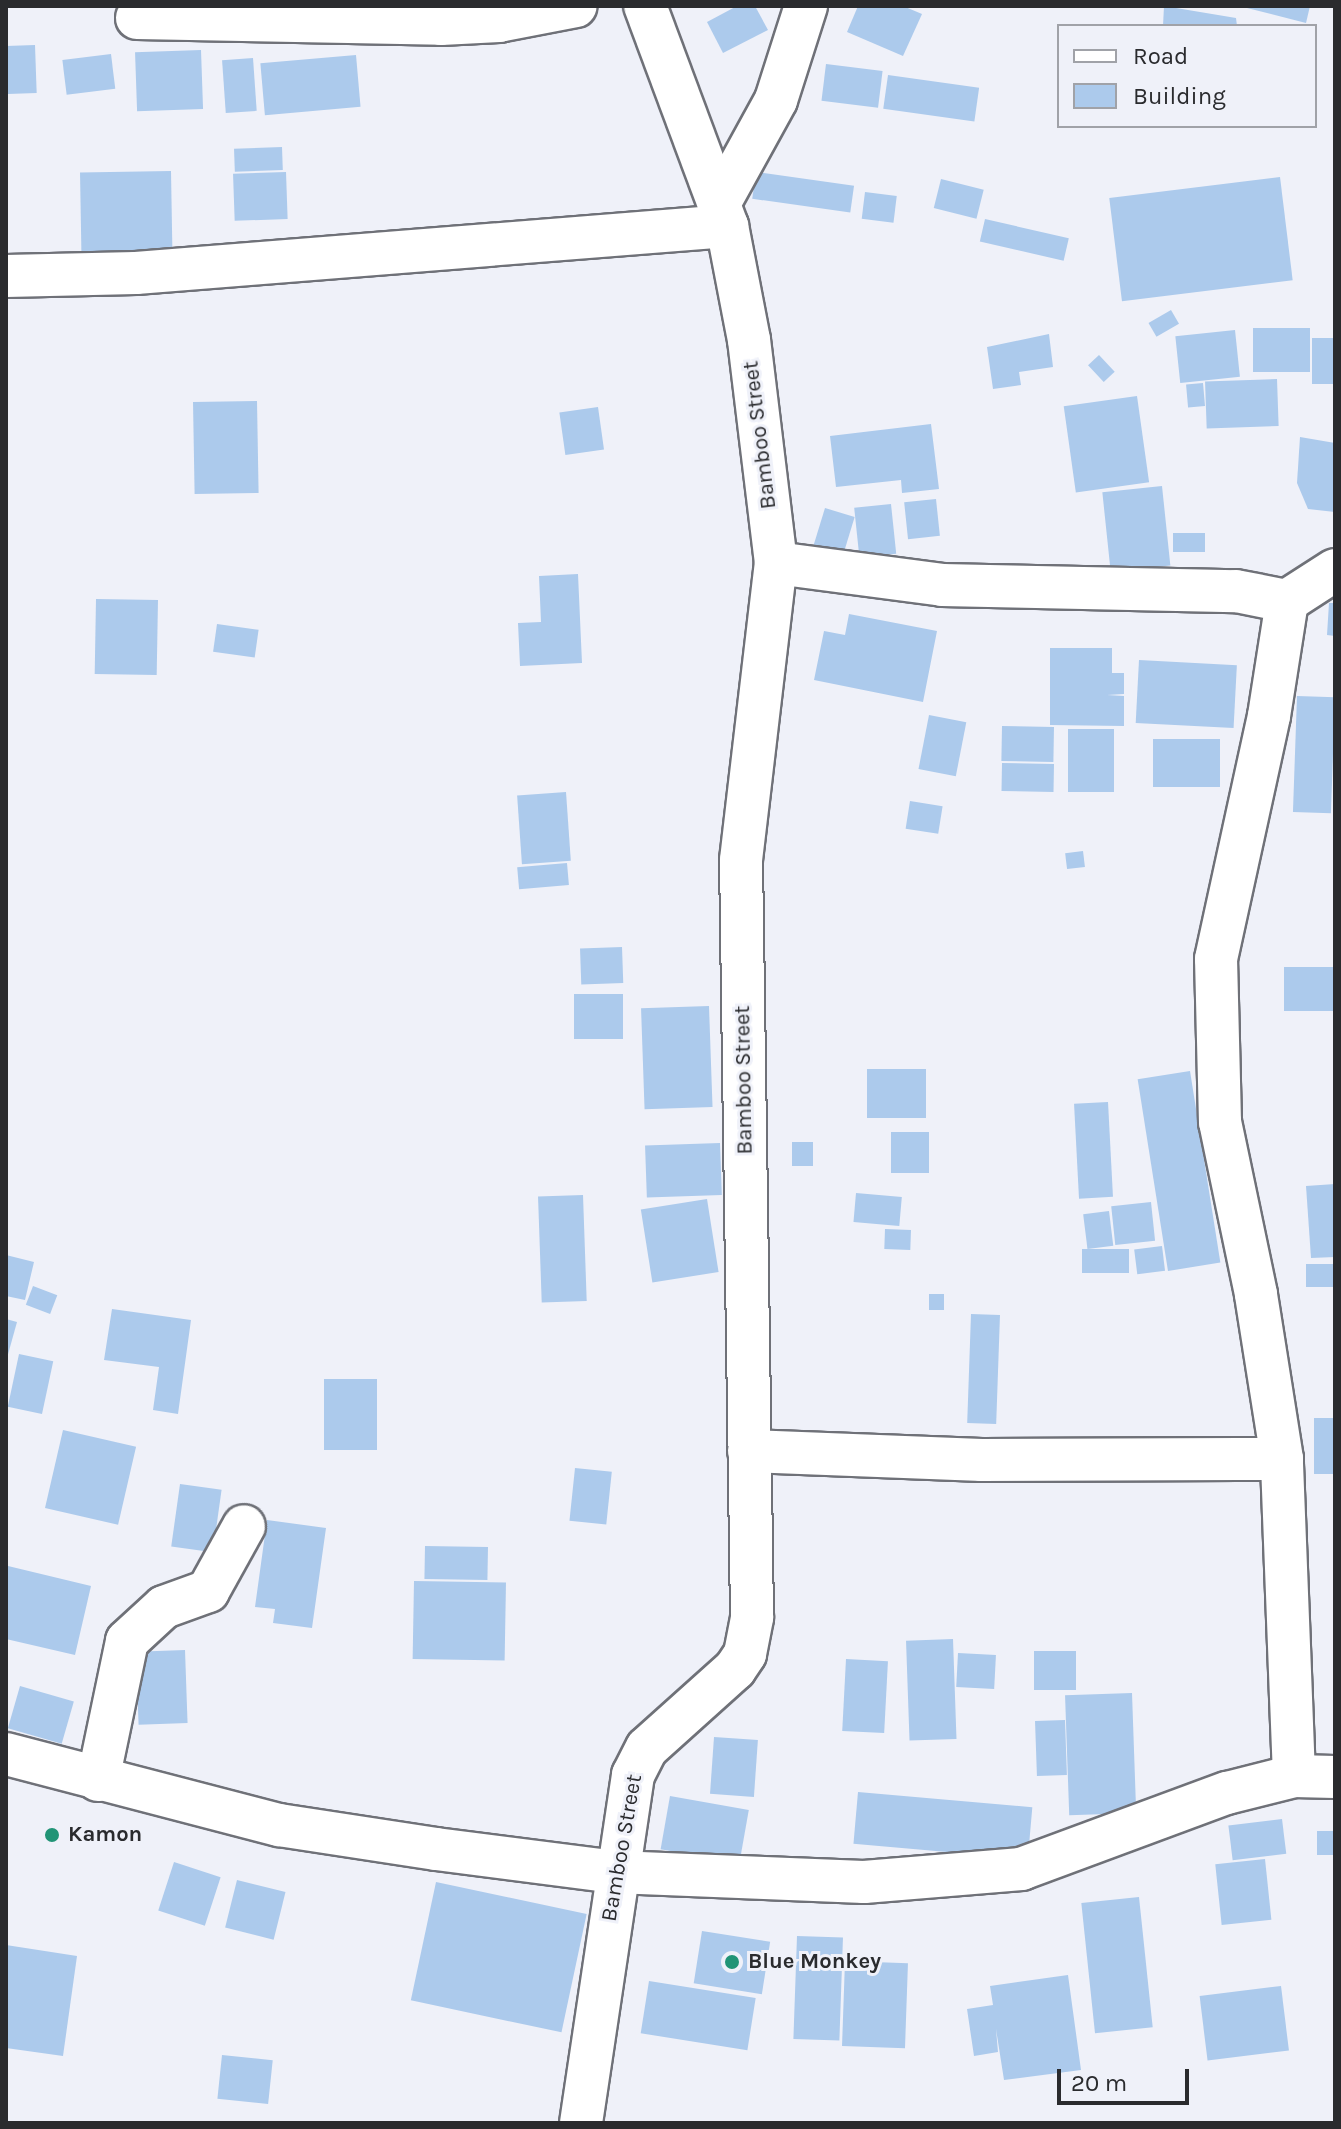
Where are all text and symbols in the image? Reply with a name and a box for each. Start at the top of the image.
legend [1057,24,1317,128]
text: Road [1133,42,1188,70]
text: Building [1133,82,1226,110]
street label: Bamboo Street [738,359,782,511]
street label: Bamboo Street [730,1005,758,1155]
street label: Bamboo Street [596,1772,648,1924]
place label: Kamon [68,1822,142,1848]
marker: Kamon [43,1826,61,1844]
place label: Blue Monkey [748,1949,881,1975]
marker: Blue Monkey [723,1953,741,1971]
scale bar [1061,2053,1193,2103]
text: 20 m [1071,2069,1127,2097]

